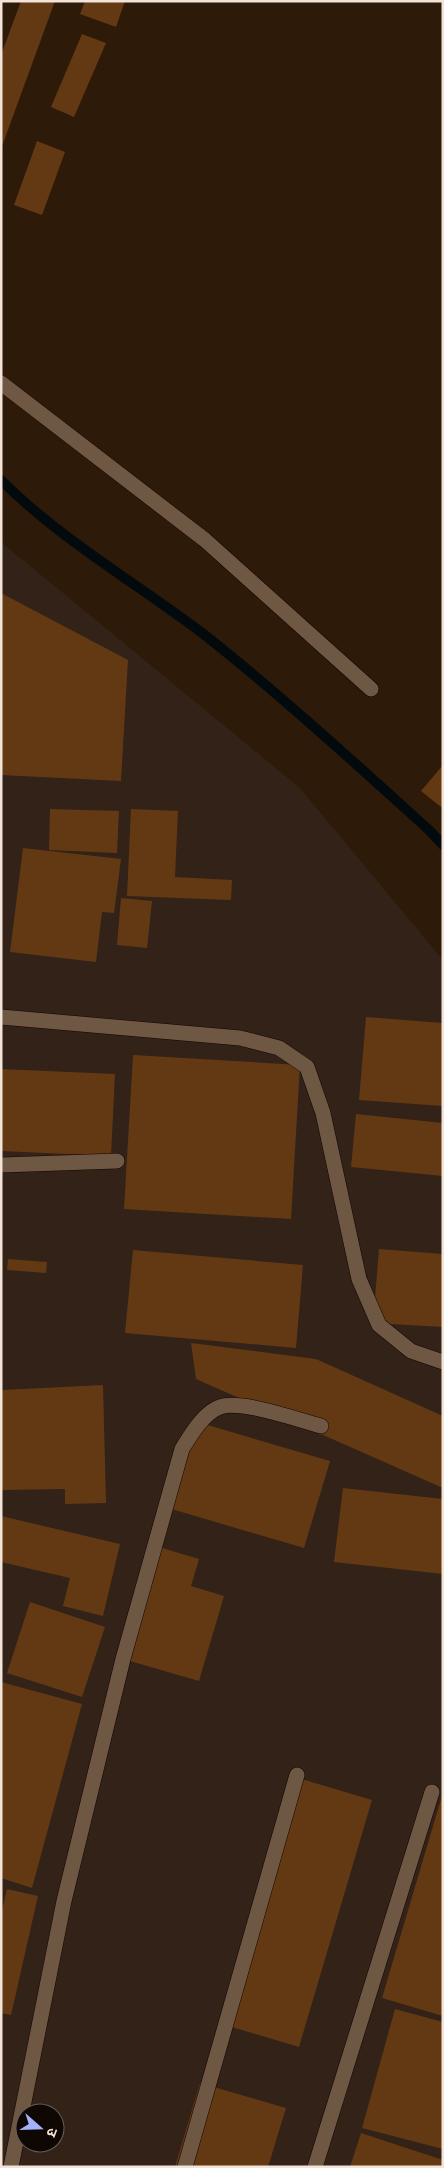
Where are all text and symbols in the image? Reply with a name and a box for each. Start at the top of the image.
north arrow [15,2103,65,2153]
text: उ [43,2126,61,2140]

